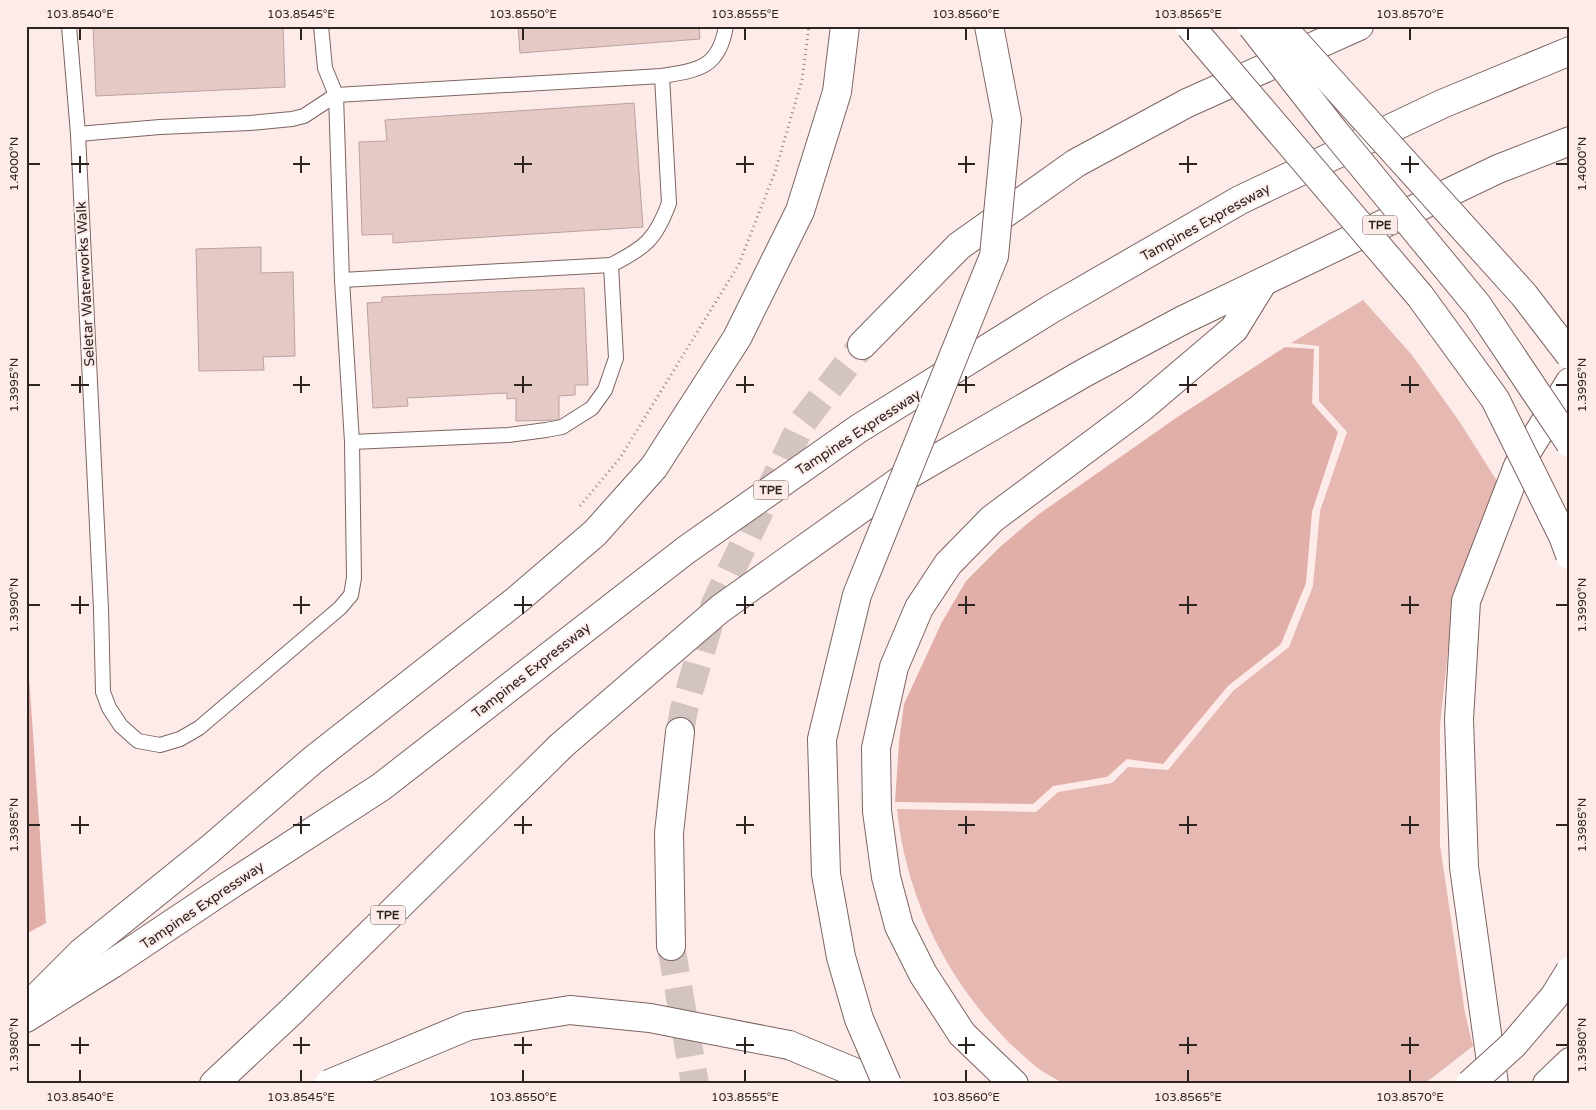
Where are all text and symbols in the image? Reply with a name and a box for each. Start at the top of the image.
text: 103.8540°E [46,7,114,21]
text: 103.8545°E [267,7,335,21]
text: 103.8550°E [489,7,557,21]
text: 103.8555°E [711,7,779,21]
text: 103.8560°E [932,7,1000,21]
text: 103.8565°E [1154,7,1222,21]
text: 103.8570°E [1376,7,1444,21]
text: 1.4000°N [7,137,21,191]
text: 1.4000°N [1575,137,1589,191]
street label: Tampines Expressway [1138,180,1273,265]
street label: Seletar Waterworks Walk [73,201,98,367]
road number: TPE [1362,216,1398,234]
text: 1.3995°N [7,358,21,412]
text: 1.3995°N [1575,358,1589,412]
street label: Tampines Expressway [793,385,924,479]
road number: TPE [754,480,788,500]
text: 1.3990°N [7,578,21,632]
text: 1.3990°N [1575,578,1589,632]
street label: Tampines Expressway [469,619,594,722]
text: 1.3985°N [7,798,21,852]
text: 1.3985°N [1575,798,1589,852]
street label: Tampines Expressway [137,857,268,953]
road number: TPE [370,906,406,924]
text: 1.3980°N [7,1018,21,1072]
text: 1.3980°N [1575,1018,1589,1072]
text: 103.8540°E [46,1090,114,1104]
text: 103.8545°E [267,1090,335,1104]
text: 103.8550°E [489,1090,557,1104]
text: 103.8555°E [711,1090,779,1104]
text: 103.8560°E [932,1090,1000,1104]
text: 103.8565°E [1154,1090,1222,1104]
text: 103.8570°E [1376,1090,1444,1104]

